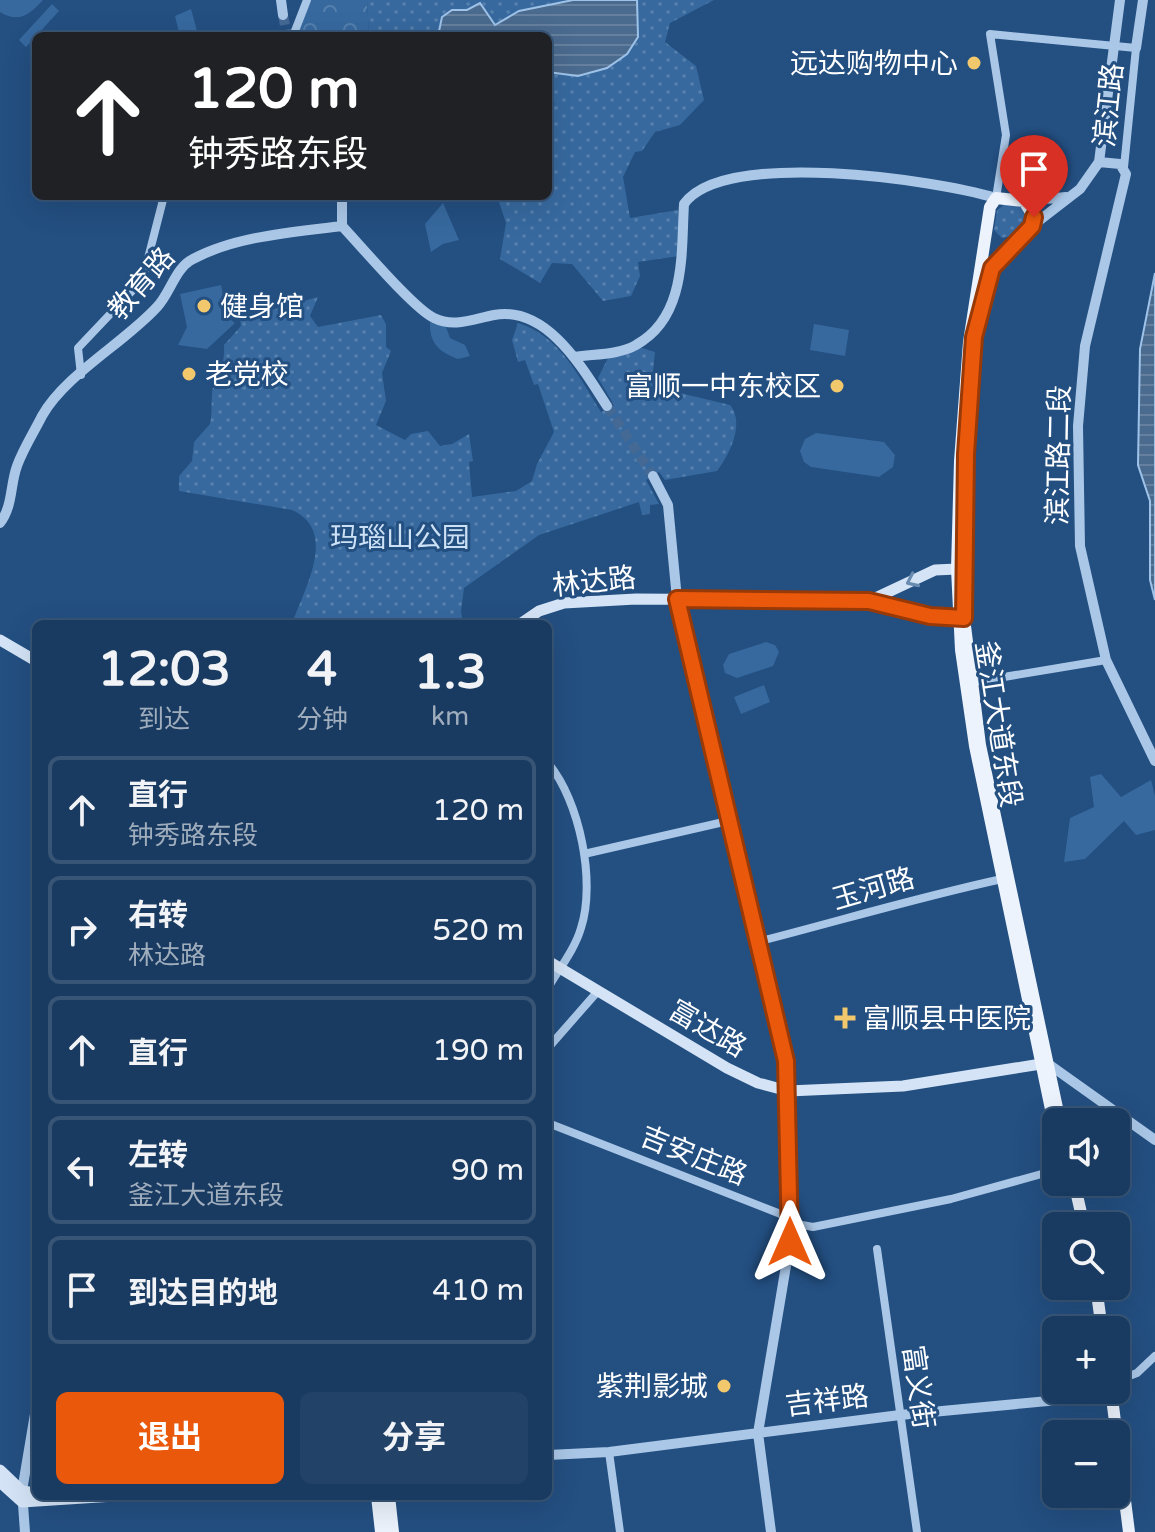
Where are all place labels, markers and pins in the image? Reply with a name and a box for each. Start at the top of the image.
place label: 远达购物中心 [790,47,958,81]
marker: 远达购物中心 [965,54,983,72]
pin [1000,135,1068,217]
place label: 健身馆 [220,290,304,324]
marker: 健身馆 [195,297,213,315]
place label: 老党校 [205,358,289,392]
marker: 老党校 [180,365,198,383]
place label: 富顺一中东校区 [625,370,821,404]
marker: 富顺一中东校区 [828,377,846,395]
place label: 富顺县中医院 [863,1002,1031,1036]
marker: 富顺县中医院 [834,1007,856,1029]
place label: 紫荆影城 [596,1370,708,1404]
marker: 紫荆影城 [715,1377,733,1395]

